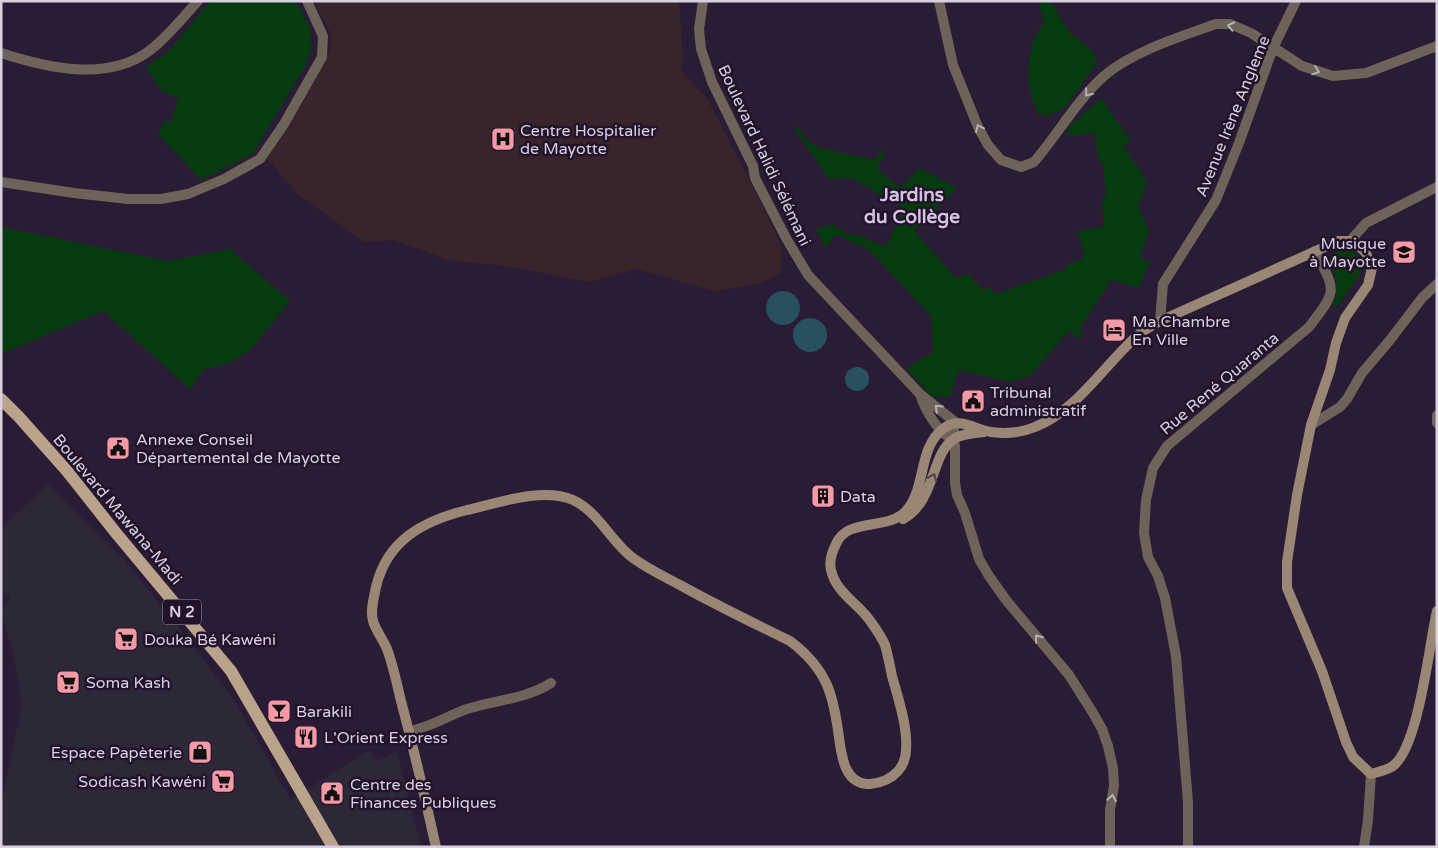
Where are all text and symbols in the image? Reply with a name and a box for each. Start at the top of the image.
one-way arrow [1226,21,1235,32]
street label: Avenue Irène Angleme [1191,33,1274,200]
street label: Boulevard Halidi Sélémani [713,62,815,249]
one-way arrow [1311,65,1320,75]
one-way arrow [1085,88,1094,97]
place label: Centre Hospitalier de Mayotte [520,121,657,159]
one-way arrow [975,124,985,133]
hospital icon: Centre Hospitalier de Mayotte [490,126,516,152]
district label: Jardins du Collège [864,184,960,229]
place label: Musique à Mayotte [1309,234,1386,272]
school or university icon: Musique à Mayotte [1391,239,1417,265]
place label: Ma Chambre En Ville [1132,312,1230,350]
hotel icon: Ma Chambre En Ville [1101,317,1127,343]
street label: Rue René Quaranta [1156,328,1283,439]
place label: Tribunal administratif [990,383,1087,421]
public building icon: Tribunal administratif [960,388,986,414]
one-way arrow [935,405,944,414]
street label: Boulevard Mawana-Madi [48,430,186,589]
place label: Annexe Conseil Départemental de Mayotte [136,430,341,468]
public building icon: Annexe Conseil Départemental de Mayotte [105,435,131,461]
one-way arrow [927,473,937,482]
building icon: Data [810,483,836,509]
place label: Data [840,487,876,507]
road number: N 2 [163,600,201,624]
supermarket icon: Douka Bé Kawéni [113,626,139,652]
place label: Douka Bé Kawéni [144,630,276,650]
one-way arrow [1035,635,1043,644]
supermarket icon: Soma Kash [55,669,81,695]
place label: Soma Kash [86,673,171,693]
bar icon: Barakili [266,698,292,724]
place label: Barakili [296,702,352,722]
restaurant icon: L'Orient Express [293,724,319,750]
place label: L'Orient Express [324,728,448,748]
shop icon: Espace Papèterie [187,739,213,765]
place label: Espace Papèterie [51,743,182,763]
supermarket icon: Sodicash Kawéni [210,768,236,794]
place label: Sodicash Kawéni [78,772,206,792]
place label: Centre des Finances Publiques [350,775,496,813]
public building icon: Centre des Finances Publiques [319,780,345,806]
one-way arrow [1106,794,1117,803]

